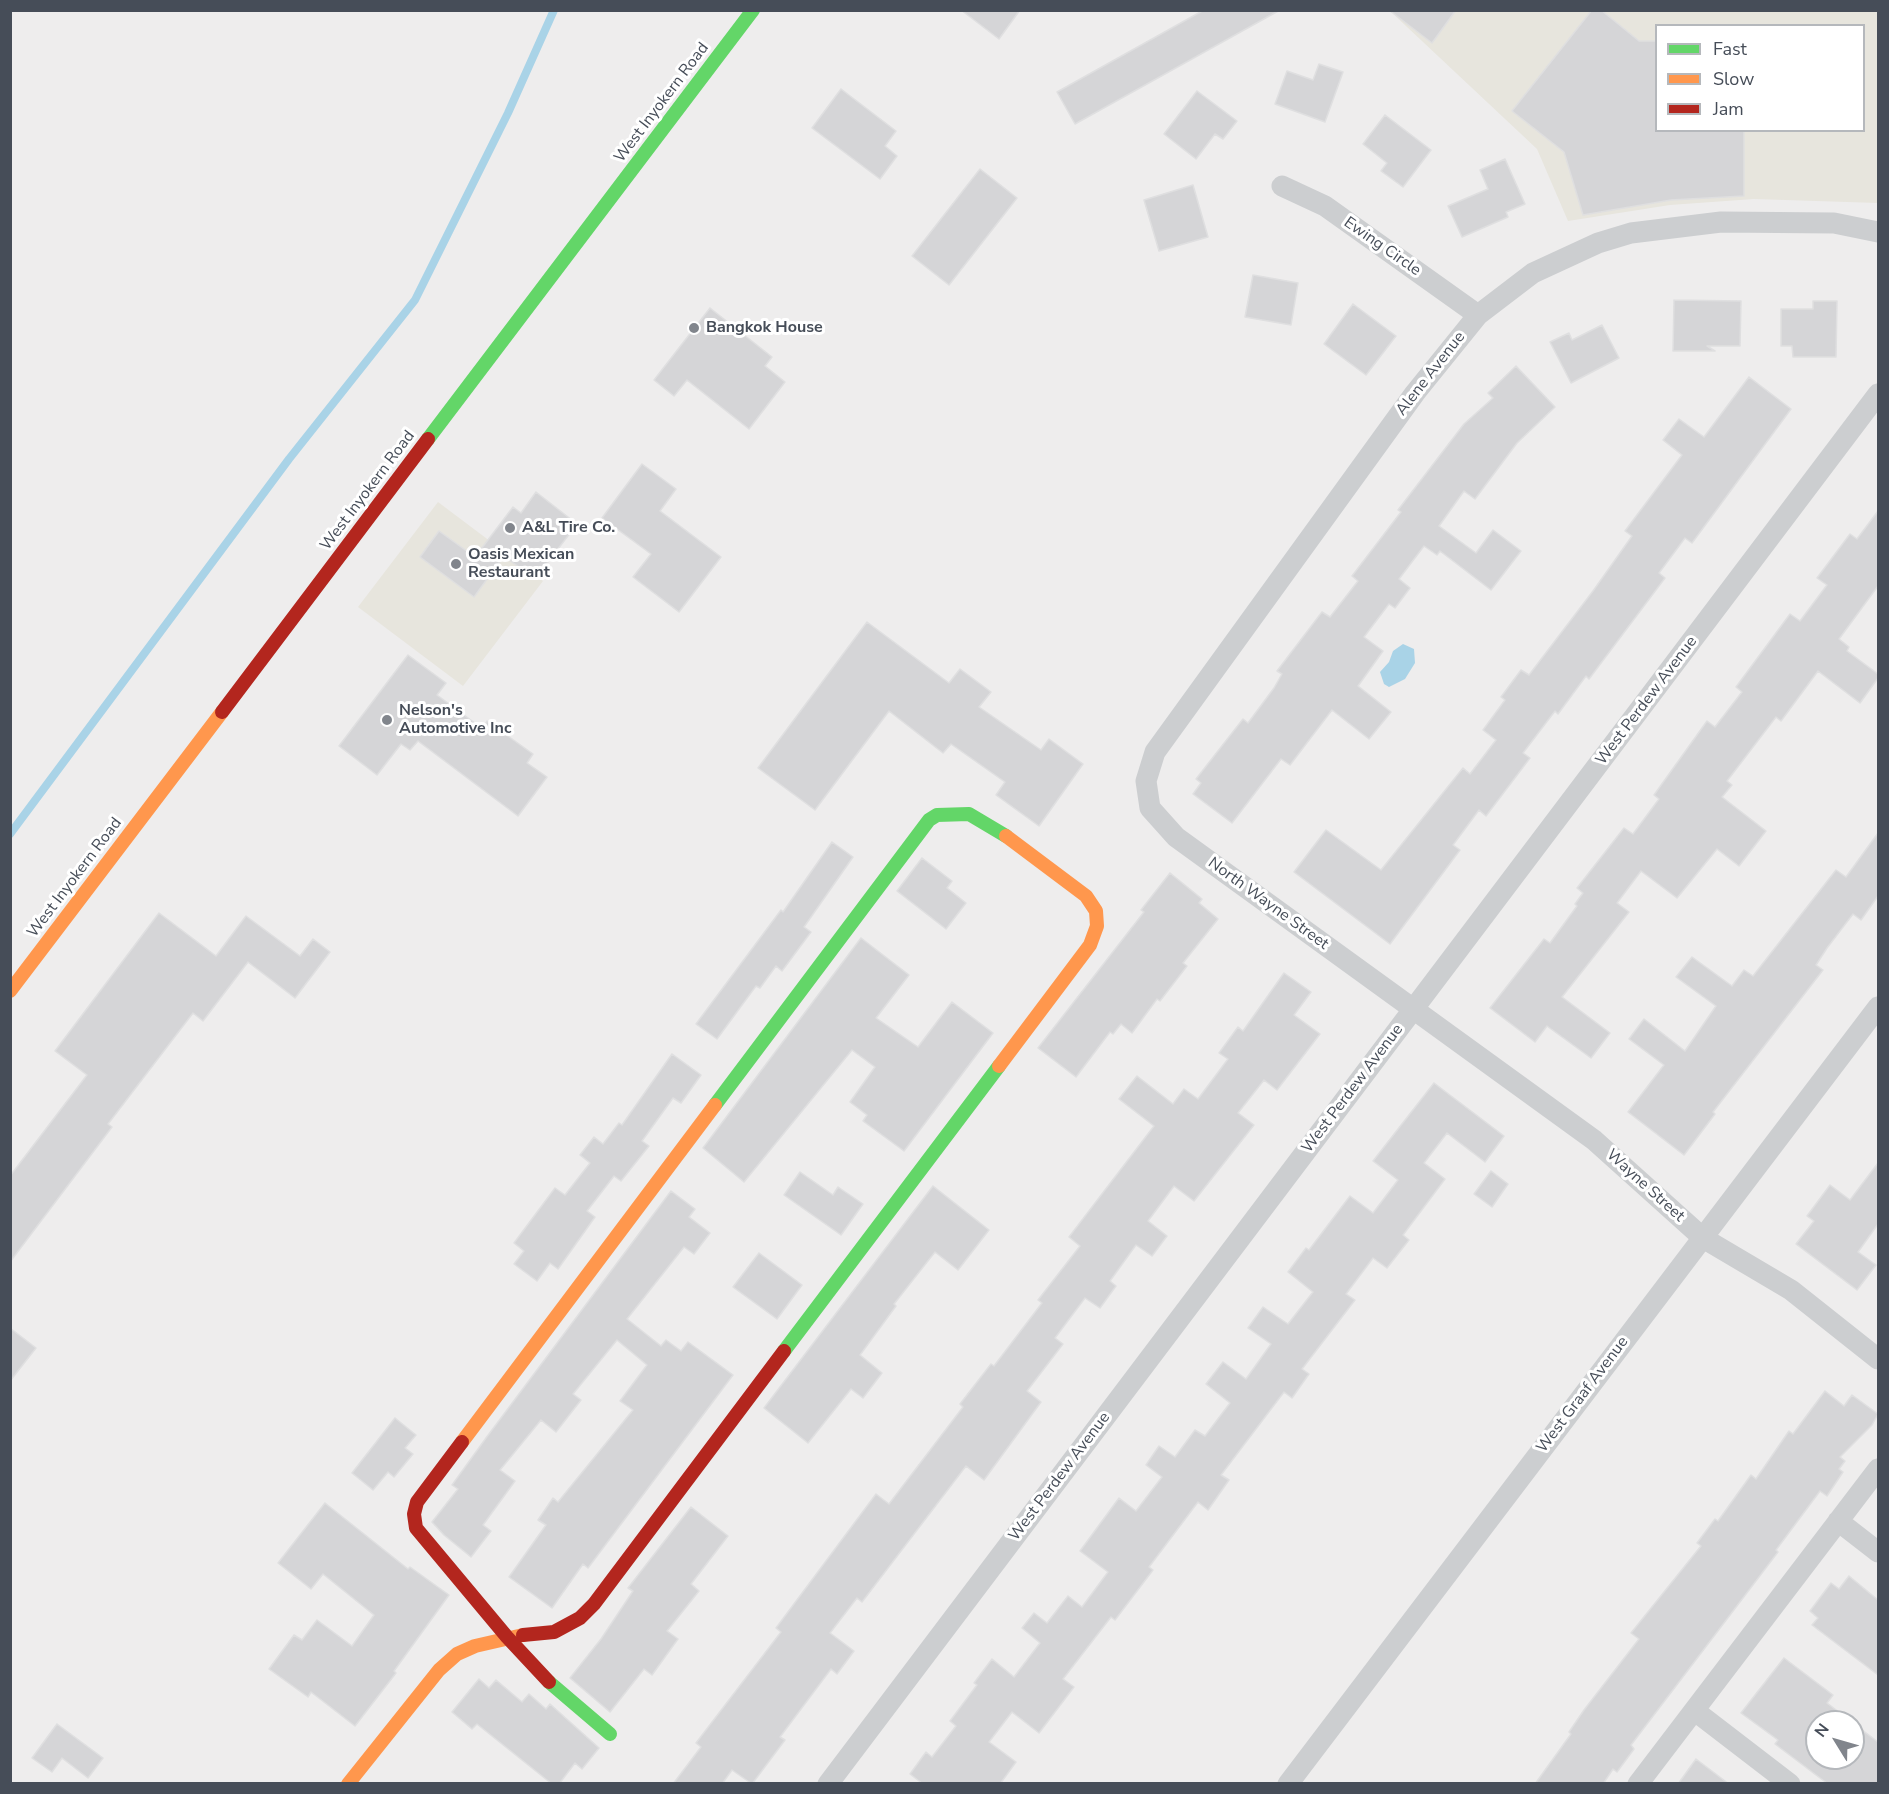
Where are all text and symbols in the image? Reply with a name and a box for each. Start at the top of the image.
legend [1655,24,1865,132]
text: Fast [1713,37,1747,61]
street label: West Inyokern Road [611,39,713,167]
text: Slow [1713,67,1754,91]
text: Jam [1713,97,1744,121]
street label: Ewing Circle [1340,213,1424,281]
place label: Bangkok House [706,318,823,338]
marker: Bangkok House [687,321,701,335]
street label: Alene Avenue [1392,328,1470,420]
street label: West Inyokern Road [317,427,419,555]
place label: A&L Tire Co. [522,518,615,538]
marker: A&L Tire Co. [503,521,517,535]
place label: Oasis Mexican Restaurant [468,545,574,583]
marker: Oasis Mexican Restaurant [449,557,463,571]
street label: West Perdew Avenue [1592,633,1702,769]
place label: Nelson's Automotive Inc [399,701,512,739]
marker: Nelson's Automotive Inc [380,713,394,727]
street label: West Inyokern Road [24,814,126,942]
street label: North Wayne Street [1204,854,1332,954]
street label: West Perdew Avenue [1298,1021,1408,1157]
street label: Wayne Street [1602,1146,1688,1226]
street label: West Graaf Avenue [1533,1333,1633,1457]
street label: West Perdew Avenue [1005,1409,1115,1545]
north arrow [1805,1710,1865,1770]
text: N [1810,1719,1835,1742]

